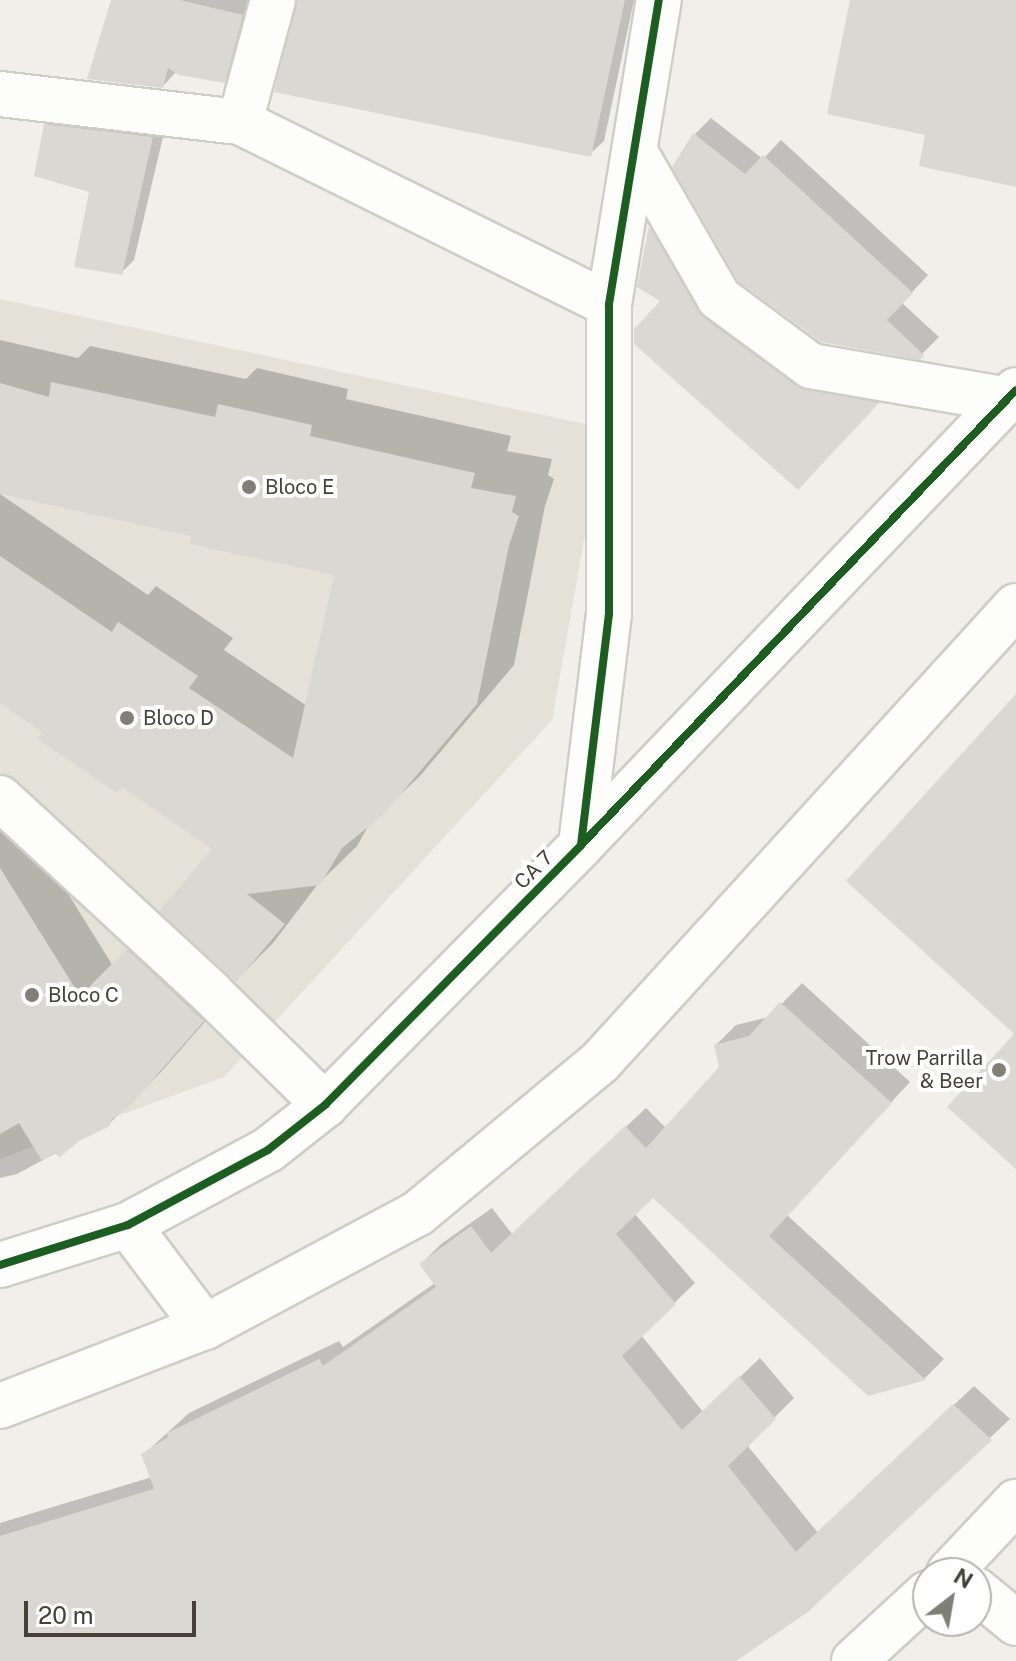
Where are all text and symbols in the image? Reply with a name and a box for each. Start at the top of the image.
place label: Bloco E [265,475,335,499]
marker: Bloco E [240,478,258,496]
place label: Bloco D [143,706,214,730]
marker: Bloco D [118,709,136,727]
street label: CA 7 [510,846,558,894]
place label: Bloco C [48,983,119,1007]
marker: Bloco C [23,986,41,1004]
place label: Trow Parrilla & Beer [865,1046,983,1093]
marker: Trow Parrilla & Beer [990,1061,1008,1079]
north arrow [912,1557,992,1637]
text: N [949,1563,977,1594]
scale bar [28,1585,200,1635]
text: 20 m [38,1601,94,1629]

